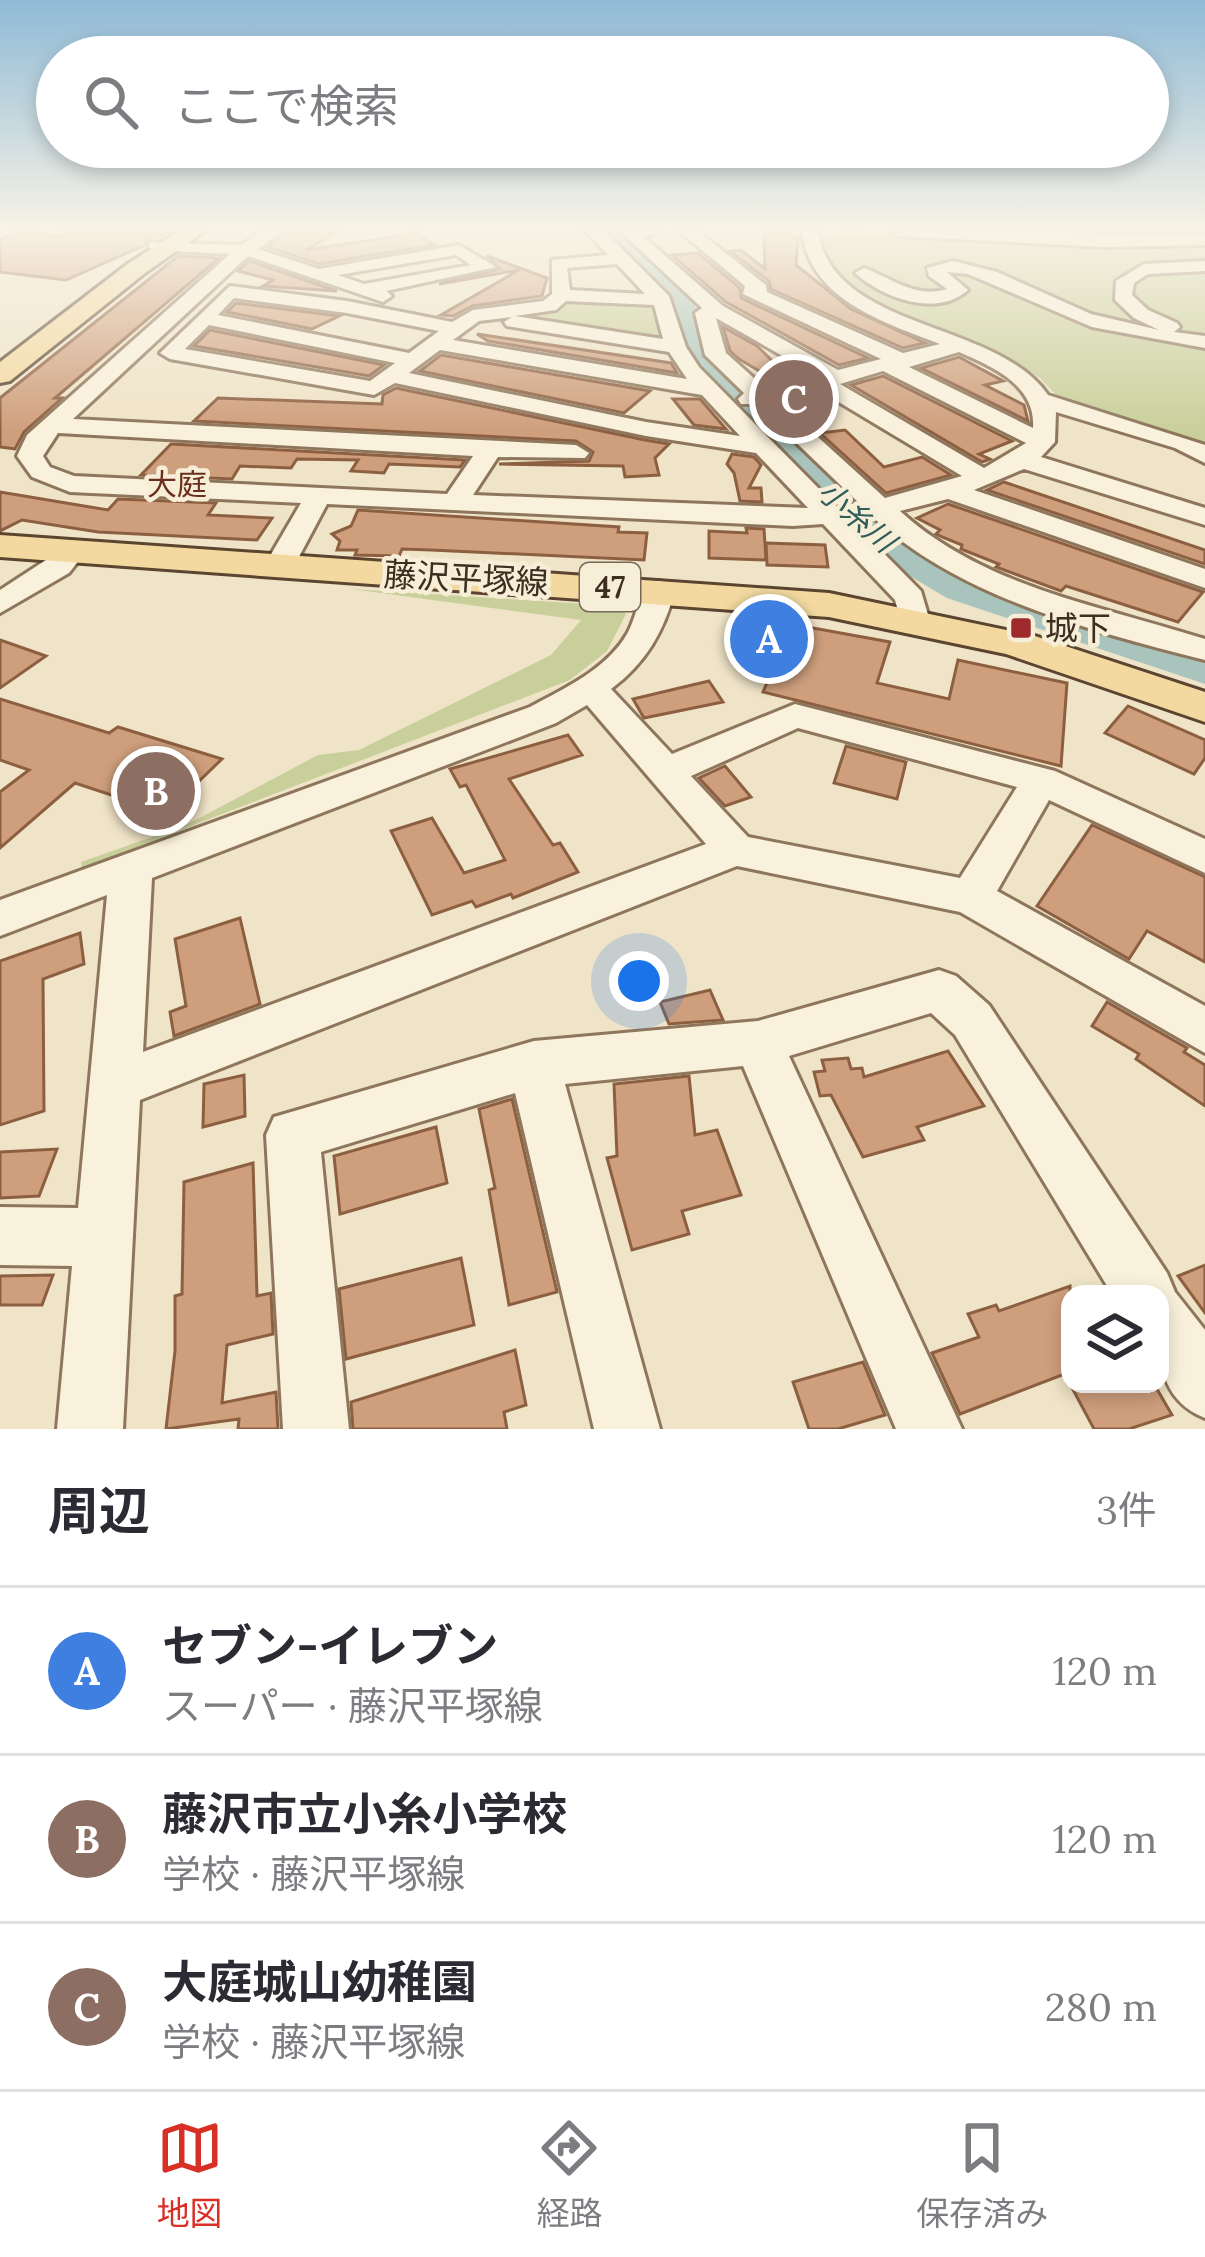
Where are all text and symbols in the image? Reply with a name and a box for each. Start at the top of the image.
search box [36,36,1169,168]
icon: search [78,69,144,135]
text: ここで検索 [174,77,399,134]
pin: C [755,354,833,444]
district label: 大庭 [147,465,207,503]
water label: 小糸川 [811,472,906,562]
street label: 藤沢平塚線 [383,553,549,603]
road number: 47 [580,563,640,611]
pin: A [730,594,808,684]
place label: 城下 [1045,607,1111,649]
marker: 城下 [1008,615,1034,641]
pin: B [117,746,195,836]
your location [609,951,669,1011]
map controls [1061,1285,1169,1393]
button: layers [1061,1285,1169,1393]
text: 周辺 [48,1478,150,1543]
text: 3件 [1096,1485,1157,1535]
text: セブン-イレブン [162,1617,498,1674]
text: A [74,1646,100,1696]
text: 120 m [1053,1646,1157,1696]
text: スーパー · 藤沢平塚線 [162,1681,543,1731]
text: 藤沢市立小糸小学校 [162,1785,567,1842]
text: B [74,1814,100,1864]
text: 120 m [1053,1814,1157,1864]
text: 学校 · 藤沢平塚線 [162,1849,465,1899]
text: 大庭城山幼稚園 [162,1953,477,2010]
text: C [74,1982,100,2032]
text: 280 m [1045,1982,1157,2032]
text: 学校 · 藤沢平塚線 [162,2017,465,2067]
tab: 地図 [157,2115,223,2235]
tab: 経路 [536,2115,602,2235]
tab: 保存済み [916,2115,1048,2235]

